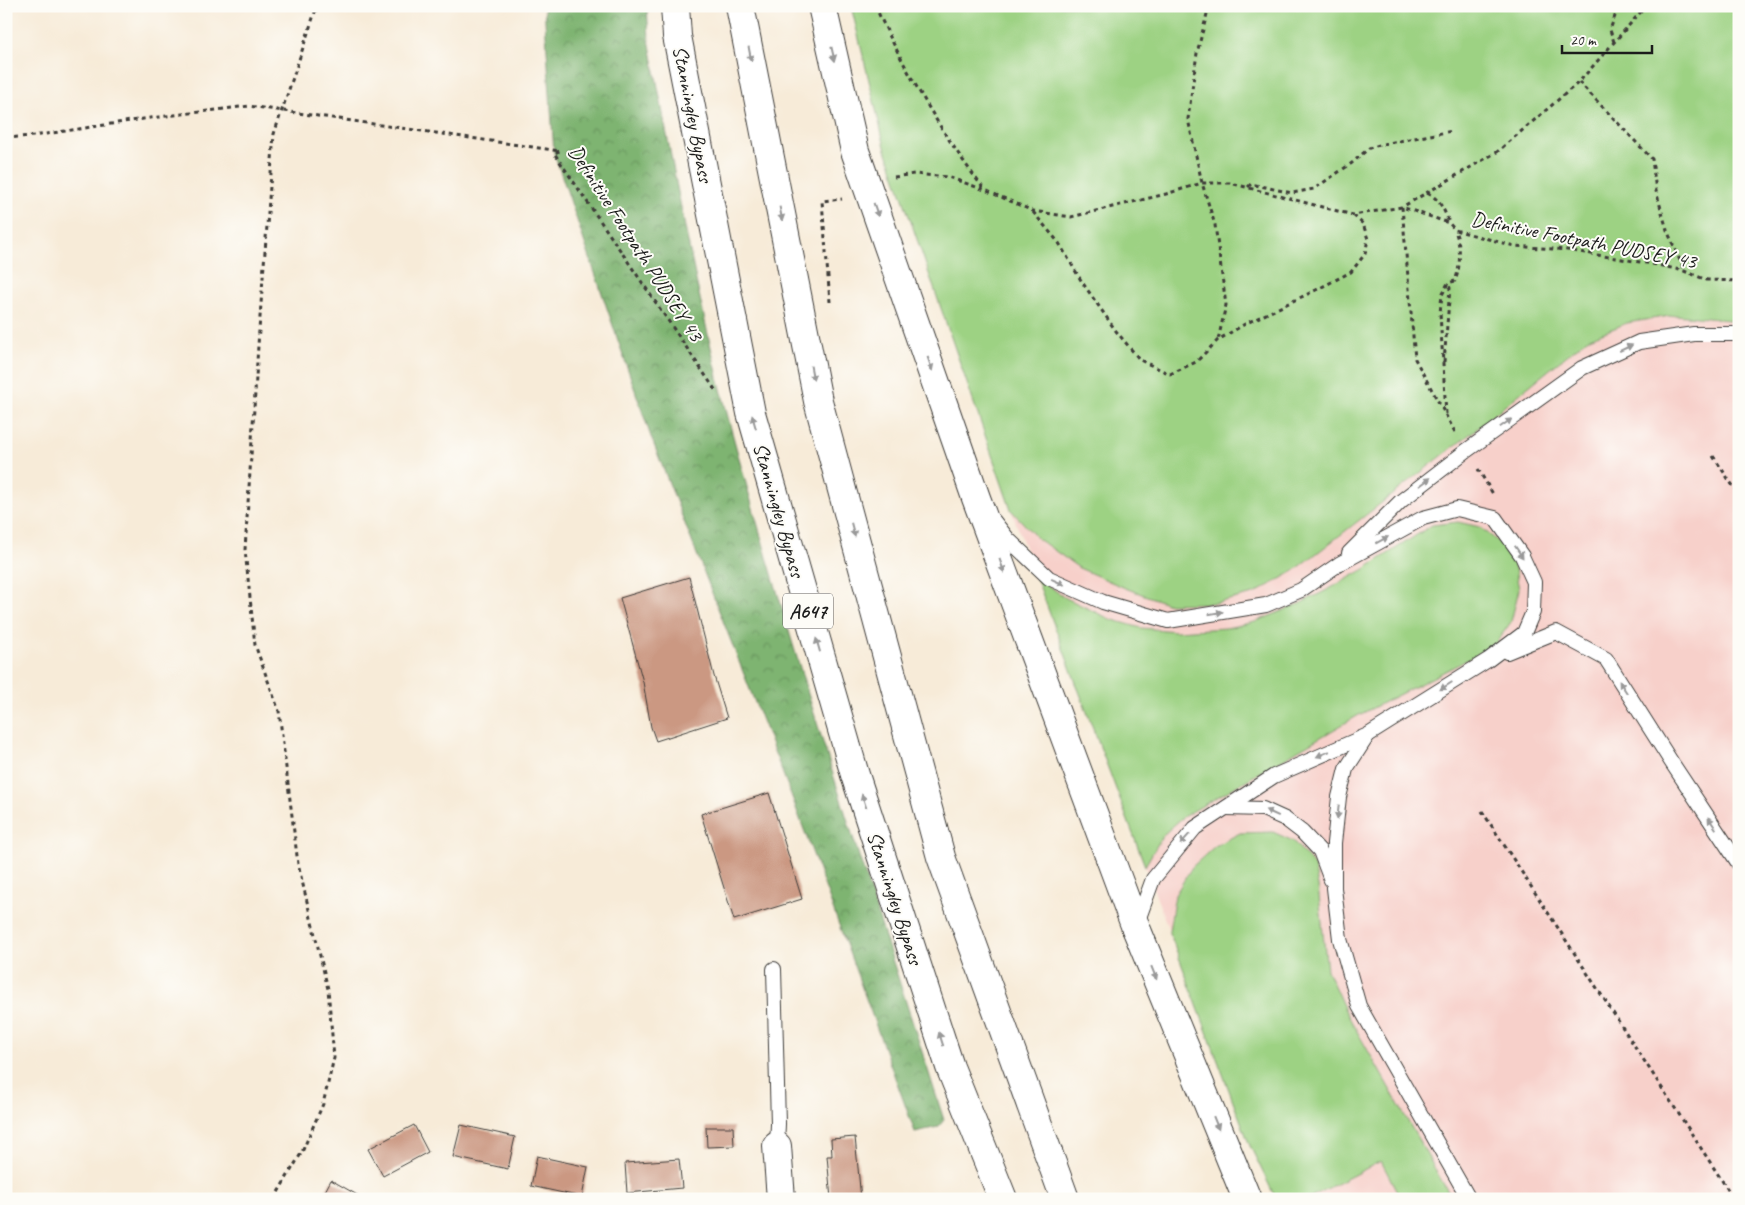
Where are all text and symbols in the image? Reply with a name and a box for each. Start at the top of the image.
scale bar [1562,22,1652,54]
text: 20 m [1570,31,1597,50]
street label: Stanningley Bypass [667,43,719,186]
one-way arrow [829,46,837,61]
one-way arrow [746,47,754,63]
street label: Definitive Footpath PUDSEY 43 [563,140,710,347]
one-way arrow [872,203,880,218]
street label: Definitive Footpath PUDSEY 43 [1469,205,1700,275]
one-way arrow [777,206,785,221]
one-way arrow [1619,343,1633,351]
one-way arrow [927,356,934,371]
one-way arrow [809,365,817,381]
one-way arrow [750,414,758,429]
one-way arrow [1499,418,1512,428]
street label: Stanningley Bypass [747,440,811,582]
one-way arrow [1418,477,1431,488]
one-way arrow [849,523,857,538]
one-way arrow [1375,536,1388,545]
one-way arrow [1514,545,1524,559]
one-way arrow [998,559,1006,574]
one-way arrow [1051,579,1065,587]
road number: A647 [783,594,833,628]
one-way arrow [1209,609,1225,617]
one-way arrow [814,638,822,653]
one-way arrow [1619,680,1628,693]
one-way arrow [1440,681,1453,691]
one-way arrow [1316,750,1330,758]
one-way arrow [859,794,867,809]
one-way arrow [1334,804,1342,820]
one-way arrow [1264,809,1279,817]
one-way arrow [1707,816,1717,830]
street label: Stanningley Bypass [861,828,929,970]
one-way arrow [1180,832,1191,845]
one-way arrow [1151,966,1159,980]
one-way arrow [936,1031,944,1046]
one-way arrow [1212,1116,1220,1131]

